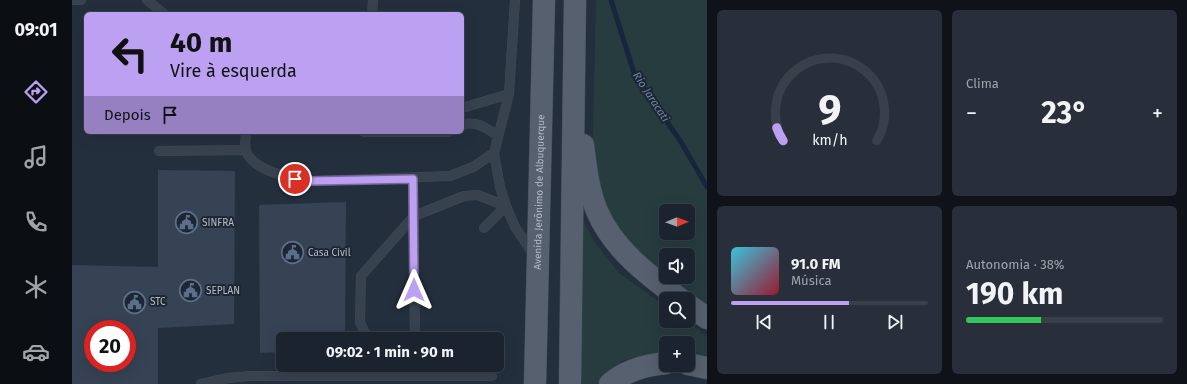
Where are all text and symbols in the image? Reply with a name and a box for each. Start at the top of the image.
text: 09:01 [14,19,58,41]
text: 40 m [170,26,233,59]
icon: left [104,28,156,80]
text: Vire à esquerda [170,60,297,82]
water label: Rio Jaracati [630,70,672,124]
text: Clima [966,76,999,91]
icon: directions [22,78,50,106]
text: 9 [818,85,841,135]
text: 23° [1041,95,1088,131]
text: − [966,100,977,127]
text: + [1152,100,1163,127]
icon: arrive [159,104,181,126]
text: Depois [104,106,151,124]
street label: Avenida Jerônimo de Albuquerque [532,114,547,270]
text: km/h [812,132,847,149]
icon: music [22,143,50,171]
pin [278,162,312,196]
icon: arrive [284,168,306,190]
north arrow [659,204,695,240]
map controls [659,204,695,372]
icon: phone [22,208,50,236]
public building icon: SINFRA [173,210,199,236]
place label: SINFRA [202,217,234,229]
public building icon: Casa Civil [279,240,305,266]
place label: Casa Civil [308,247,351,259]
button: sound [659,248,695,284]
text: 91.0 FM [791,255,841,273]
text: Autonomia · 38% [966,257,1065,272]
position arrow [393,269,435,311]
icon: climate [22,273,50,301]
text: Música [791,273,832,288]
text: 190 km [966,276,1063,312]
public building icon: SEPLAN [177,278,203,304]
place label: SEPLAN [206,285,240,297]
public building icon: STC [121,289,147,315]
button: search [659,292,695,328]
place label: STC [150,296,166,308]
icon: previous [753,311,775,333]
icon: pause [818,311,840,333]
icon: next [884,311,906,333]
speed limit sign: 20 [84,320,136,372]
button: + [659,336,695,372]
icon: car [22,338,50,366]
text: 09:02 · 1 min · 90 m [326,343,454,361]

